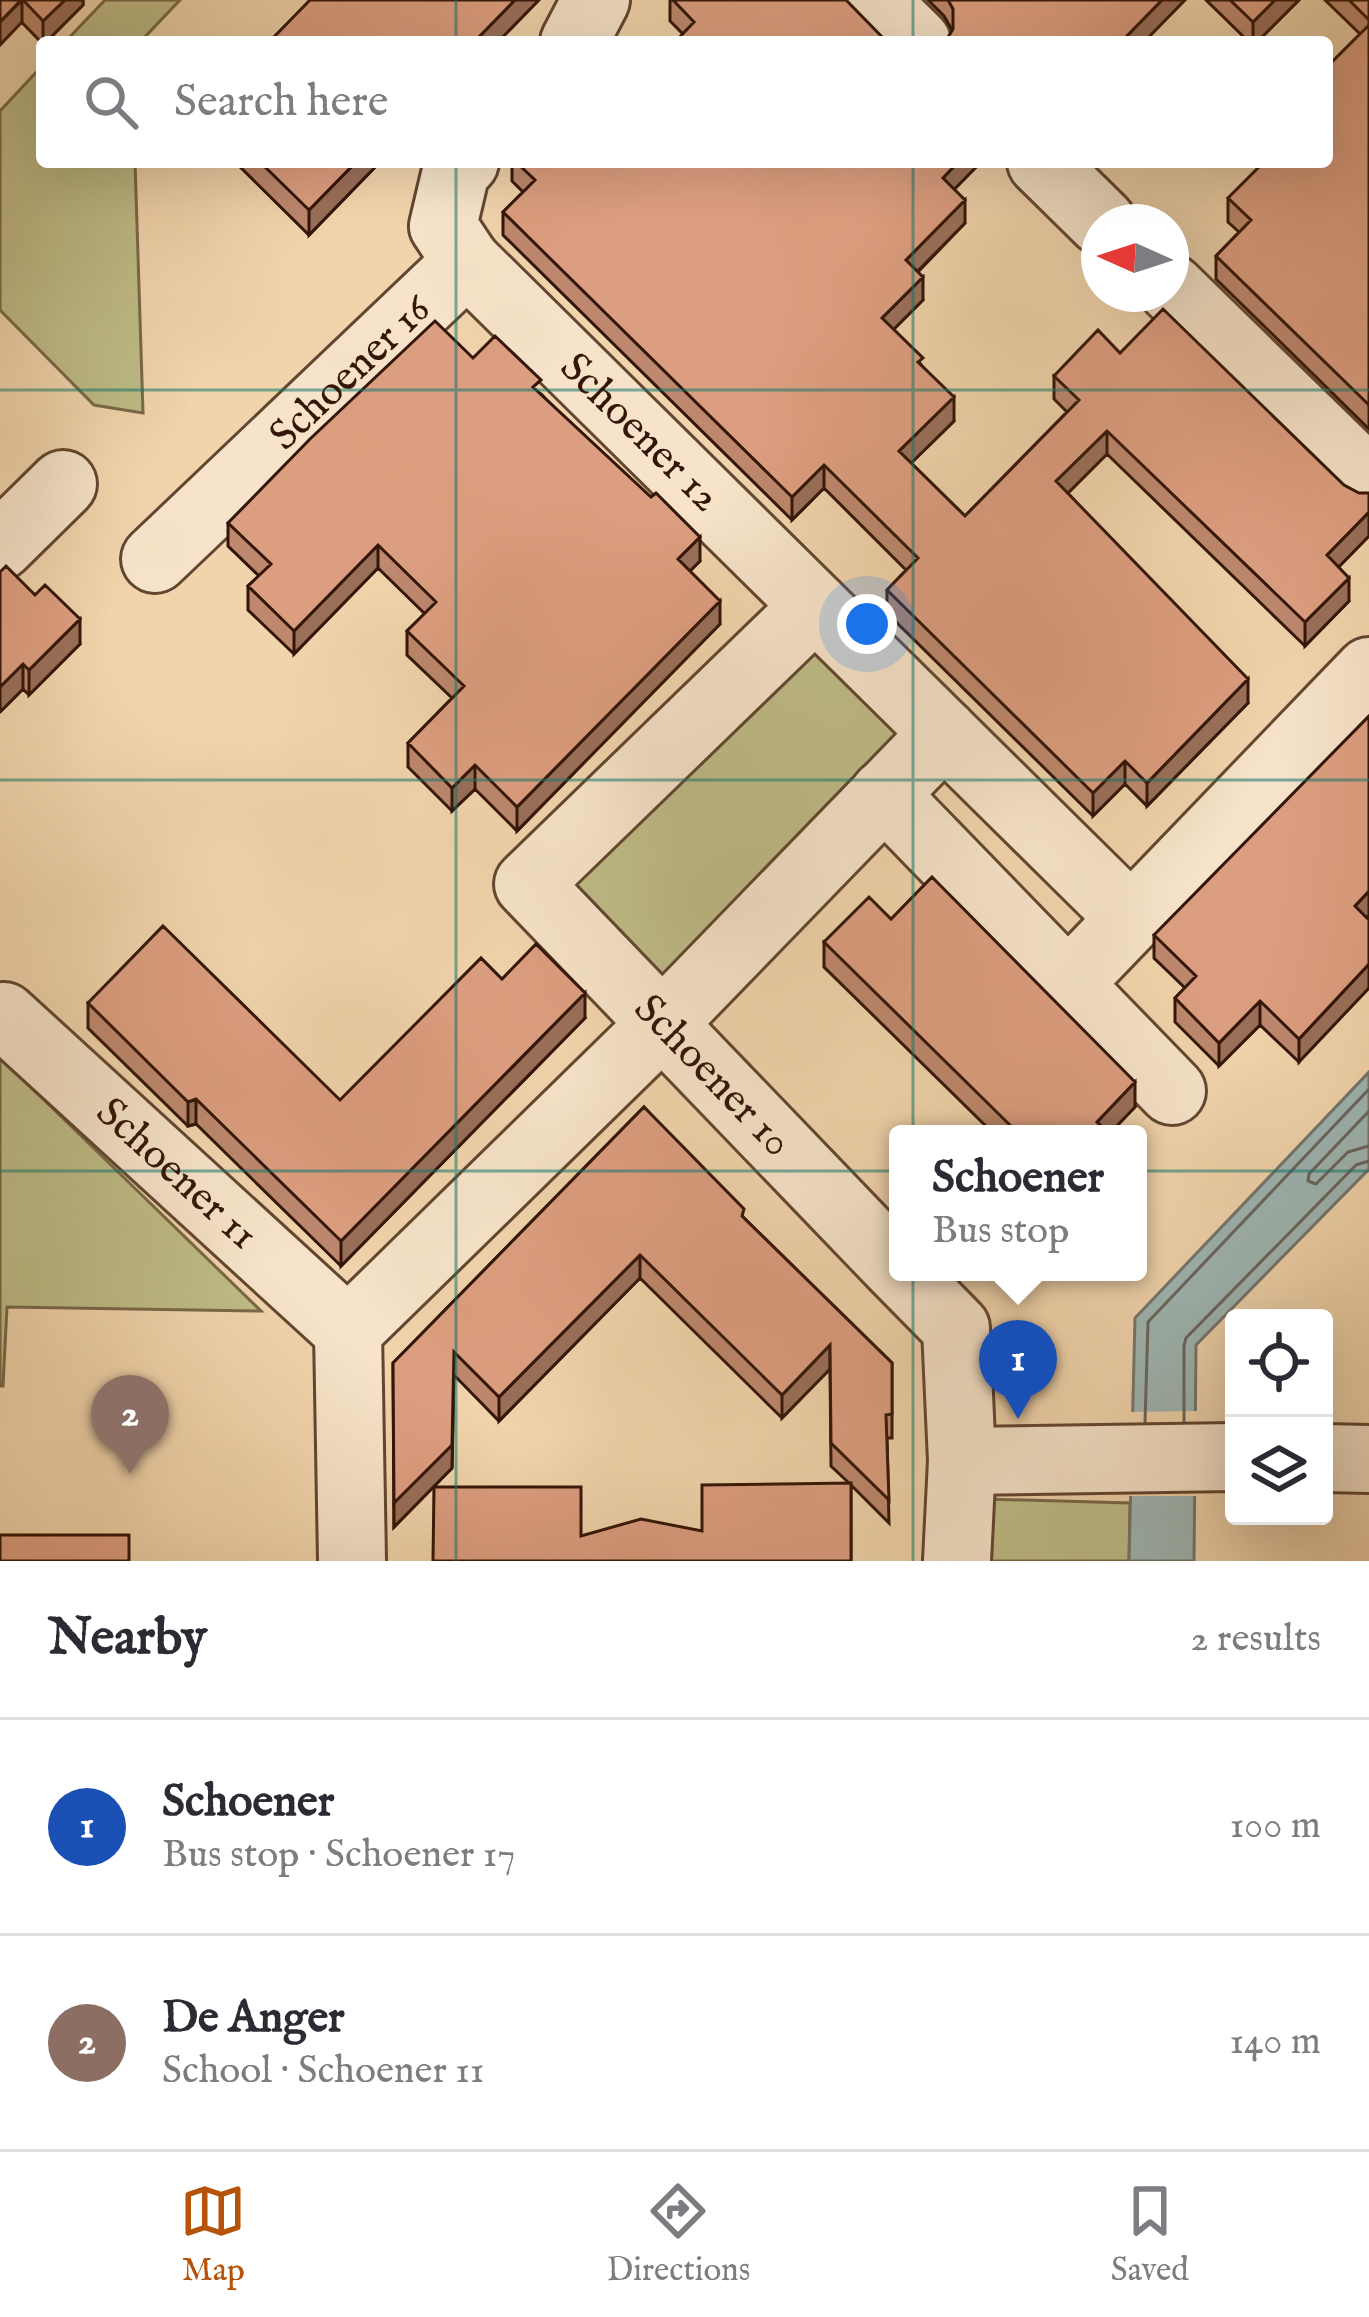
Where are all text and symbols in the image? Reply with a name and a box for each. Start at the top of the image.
search box [36,36,1333,168]
icon: search [78,69,144,135]
text: Search here [174,74,388,131]
north arrow [1081,204,1189,312]
street label: Schoener 16 [259,283,443,462]
street label: Schoener 12 [548,342,732,524]
your location [837,594,897,654]
street label: Schoener 10 [622,983,803,1169]
street label: Schoener 11 [84,1087,269,1262]
popup [889,1125,1147,1281]
text: Schoener [932,1150,1104,1207]
text: Bus stop [932,1207,1069,1256]
map controls [1225,1309,1333,1525]
button: locate [1225,1309,1333,1417]
pin: 1 [979,1320,1057,1419]
pin: 2 [91,1375,169,1474]
button: layers [1225,1417,1333,1525]
text: Nearby [48,1607,207,1672]
text: 2 results [1190,1615,1321,1664]
text: Schoener [162,1774,334,1831]
text: 1 [80,1802,94,1851]
text: 100 m [1230,1802,1321,1851]
text: Bus stop · Schoener 17 [162,1831,516,1880]
text: De Anger [162,1990,345,2047]
text: 2 [78,2018,96,2067]
text: 140 m [1230,2018,1321,2067]
text: School · Schoener 11 [162,2047,484,2096]
tab: Map [180,2178,246,2292]
tab: Directions [607,2178,750,2292]
tab: Saved [1111,2178,1189,2292]

